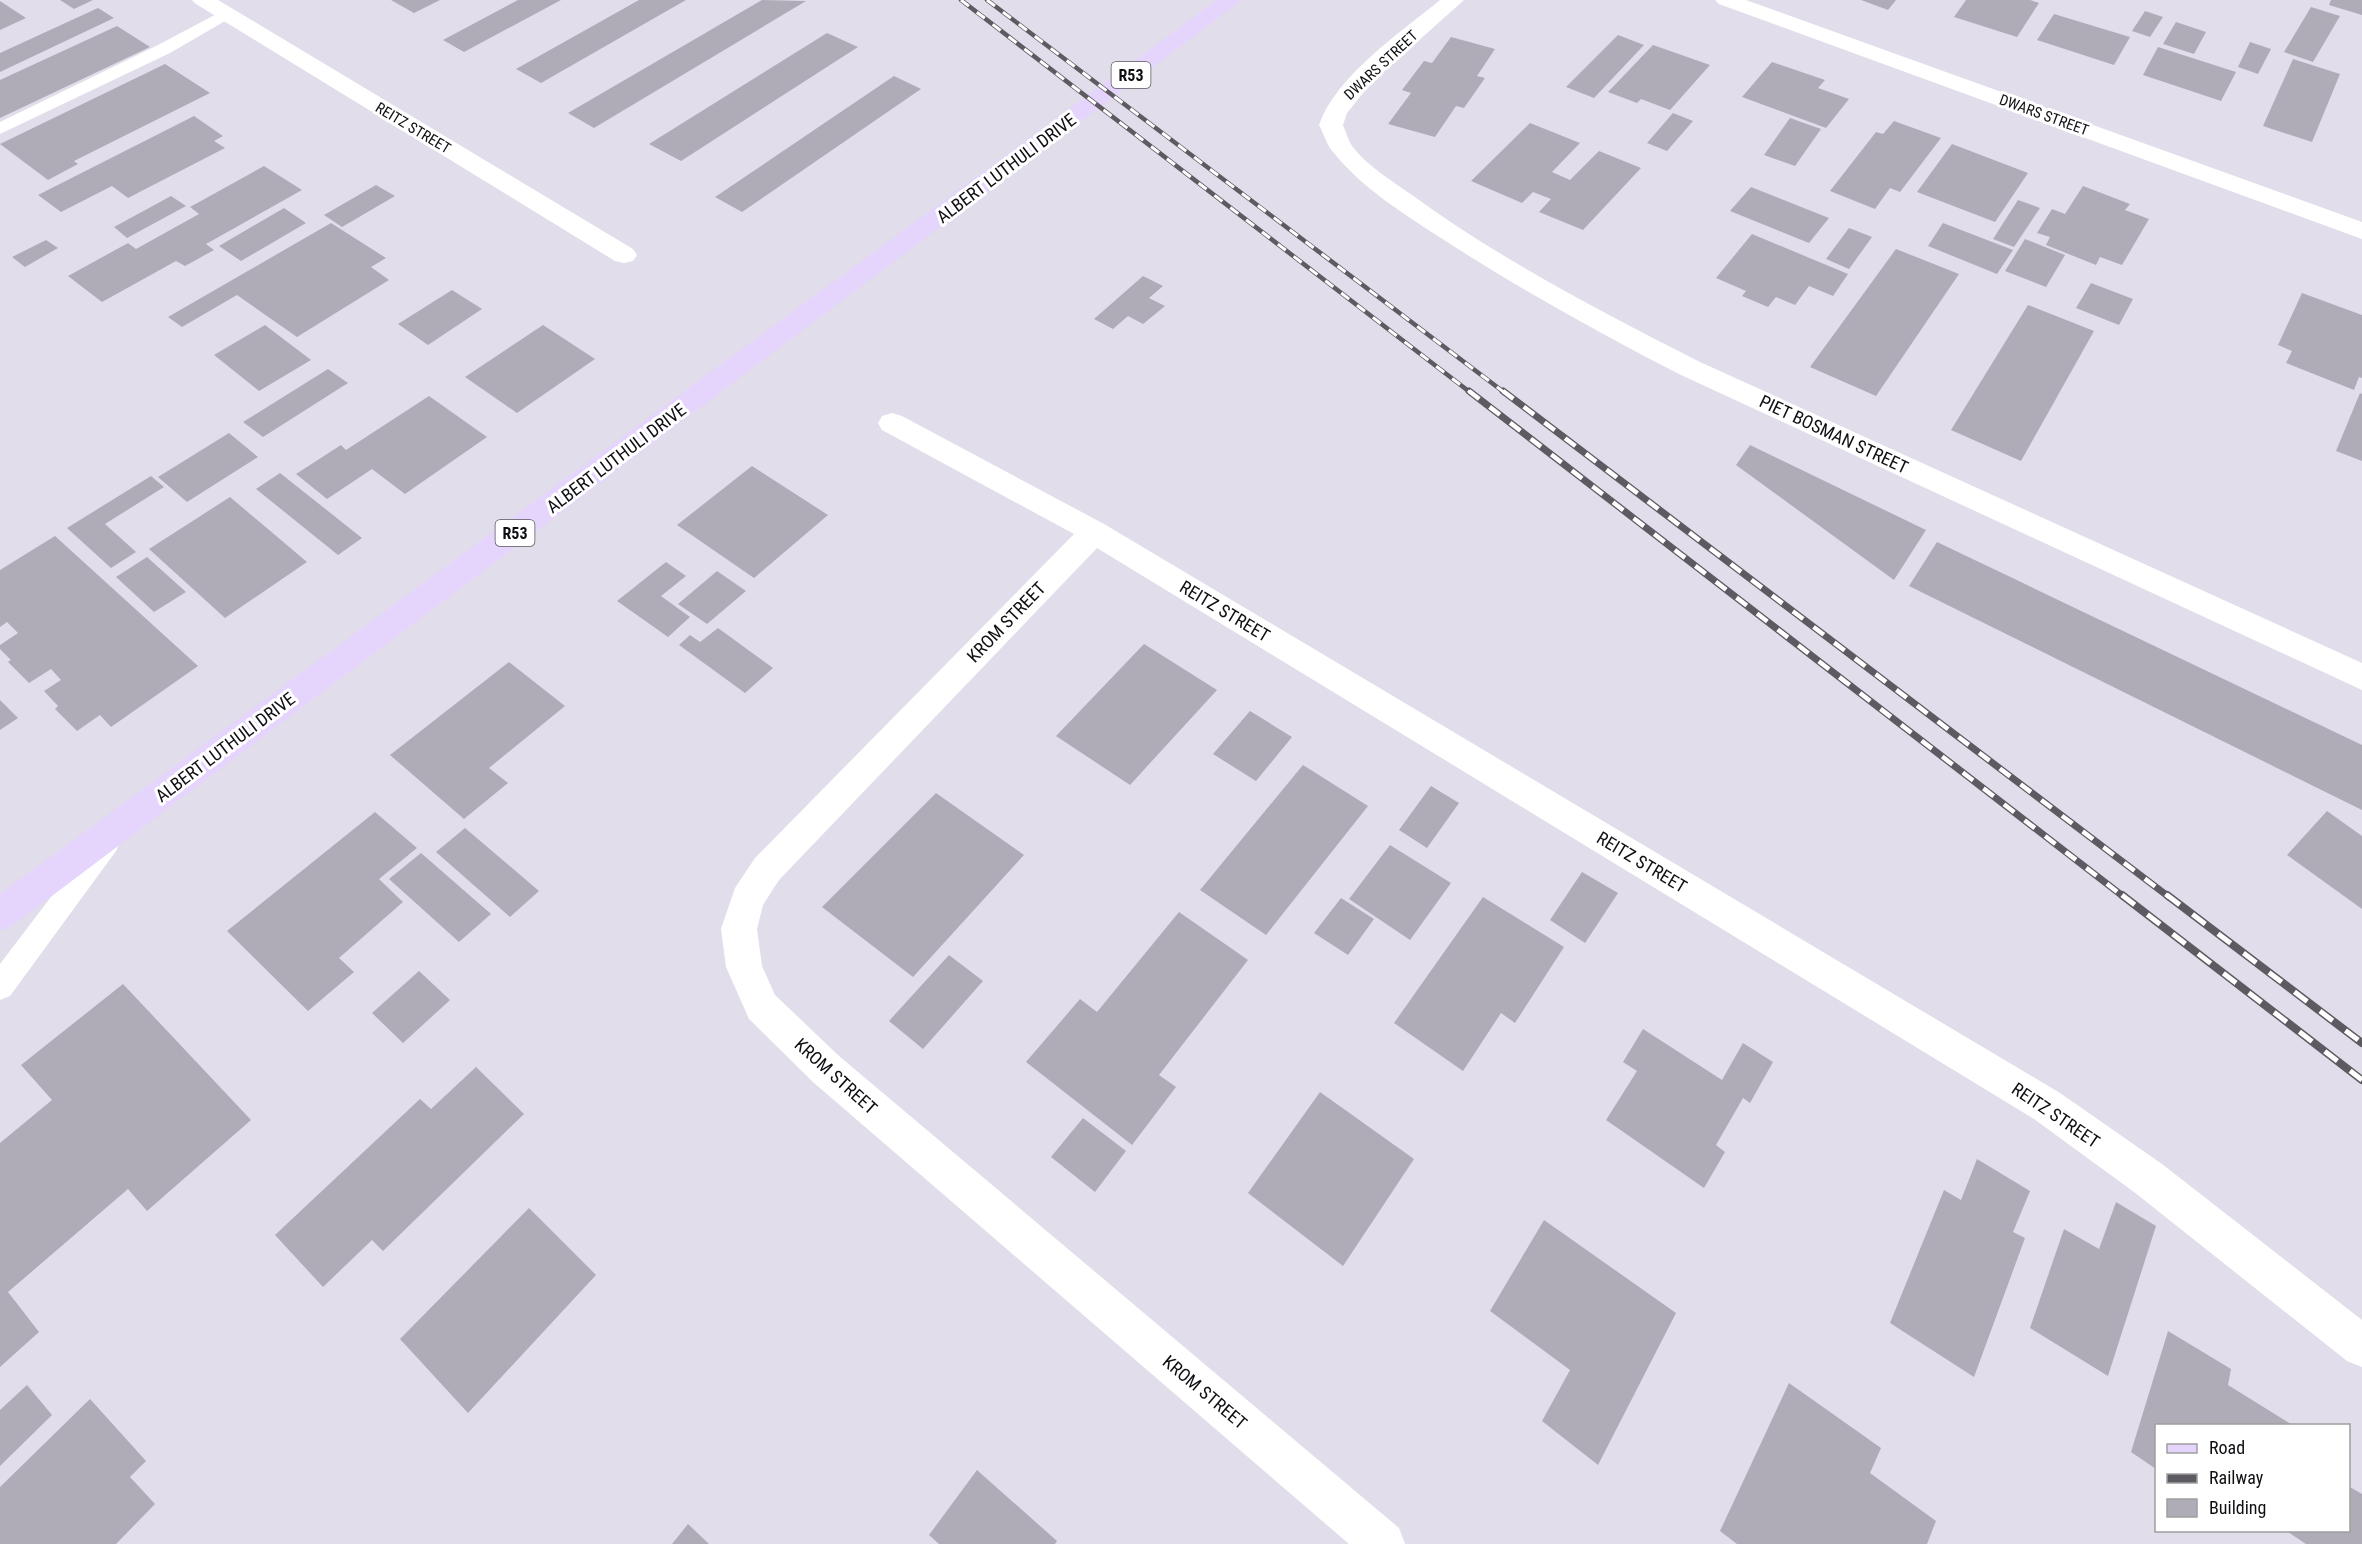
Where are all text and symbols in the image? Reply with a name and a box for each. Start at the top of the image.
street label: DWARS STREET [1341,26,1422,104]
road number: R53 [1112,62,1150,88]
street label: DWARS STREET [1997,90,2091,140]
street label: REITZ STREET [372,99,454,158]
street label: ALBERT LUTHULI DRIVE [932,109,1080,227]
street label: PIET BOSMAN STREET [1756,390,1912,478]
street label: ALBERT LUTHULI DRIVE [542,399,690,517]
road number: R53 [496,520,534,546]
street label: REITZ STREET [1176,576,1274,646]
street label: KROM STREET [962,577,1050,667]
street label: ALBERT LUTHULI DRIVE [151,688,299,806]
street label: REITZ STREET [1593,827,1691,897]
street label: KROM STREET [790,1034,882,1118]
street label: REITZ STREET [2008,1078,2104,1152]
street label: KROM STREET [1159,1351,1251,1433]
legend [2155,1424,2350,1532]
text: Road [2209,1437,2245,1458]
text: Railway [2209,1467,2264,1488]
text: Building [2209,1497,2266,1518]

